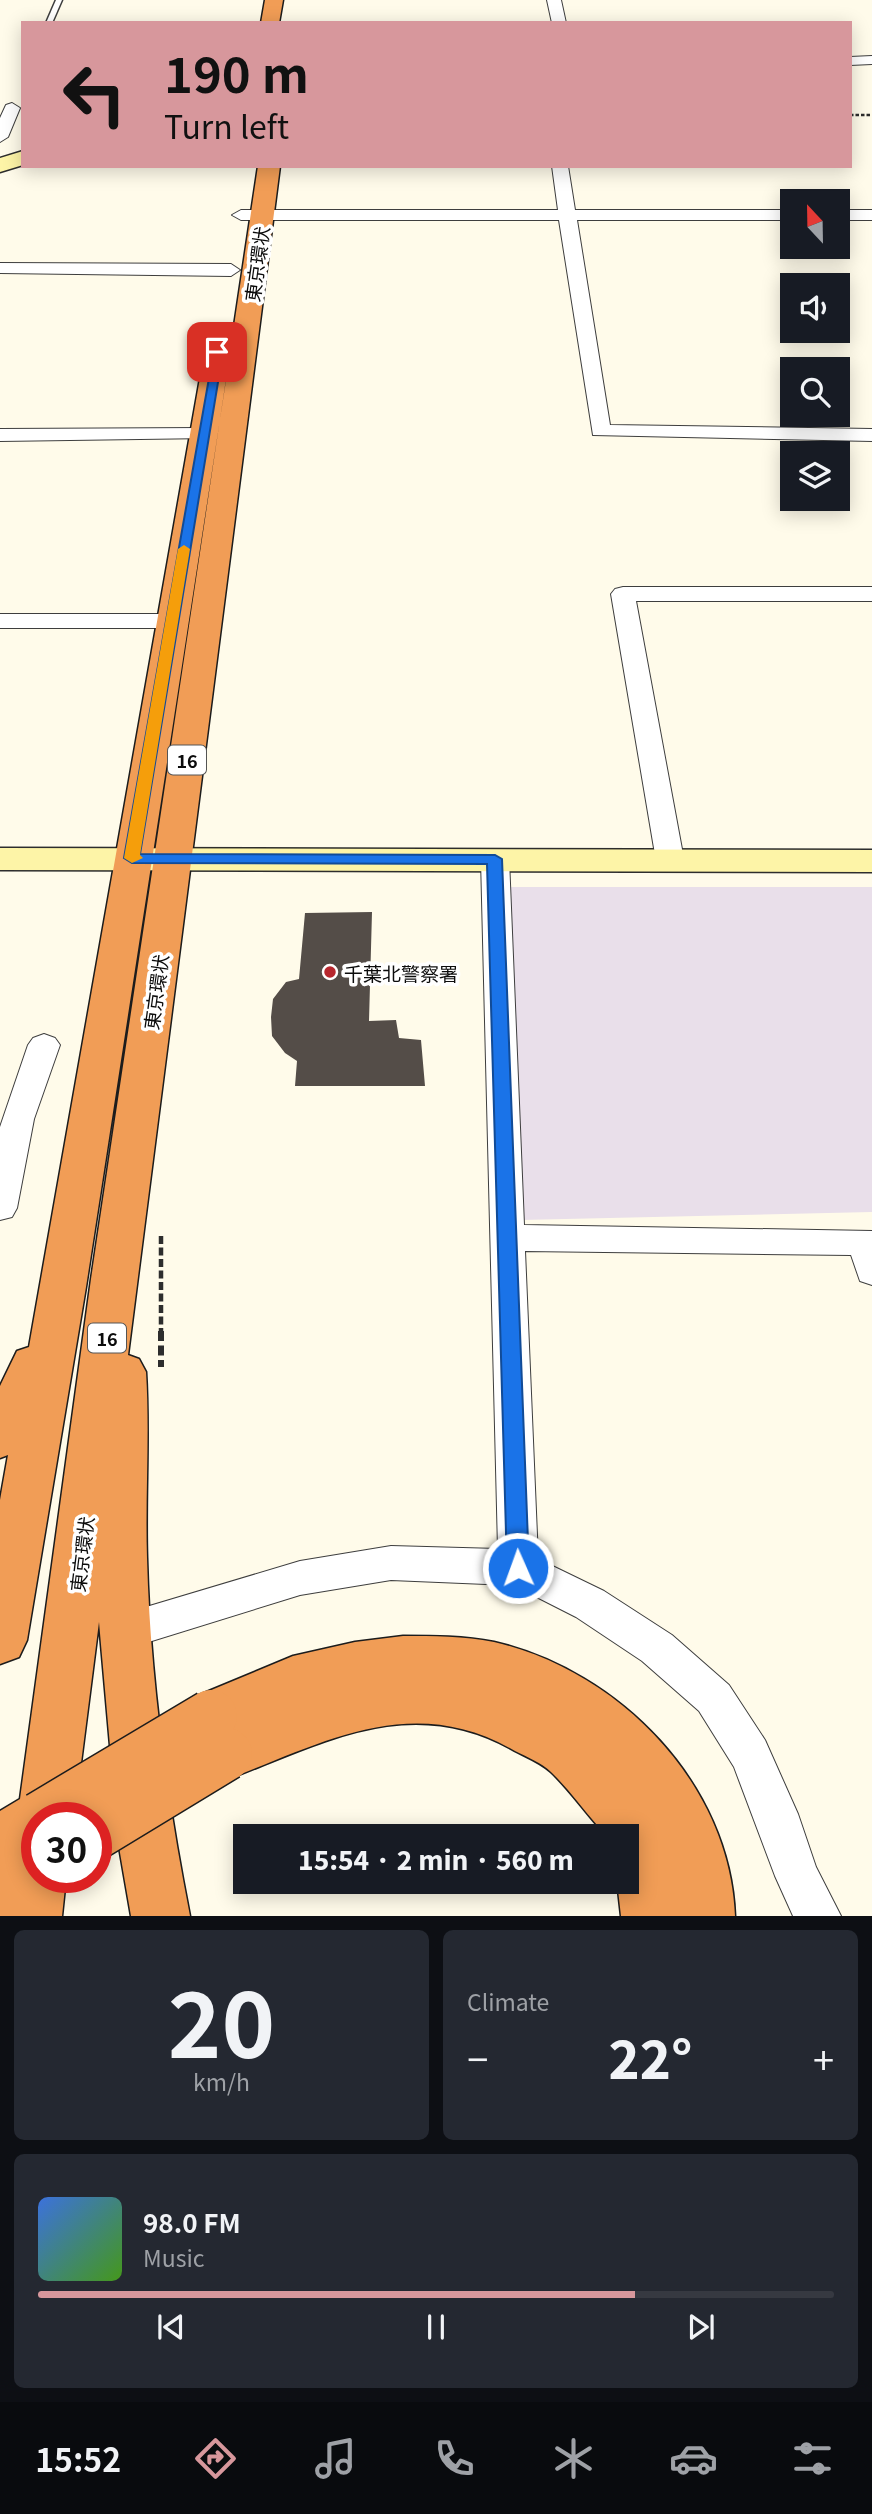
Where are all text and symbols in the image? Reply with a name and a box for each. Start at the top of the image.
text: 190 m [164,36,309,107]
icon: left [49,49,140,140]
text: Turn left [164,102,289,148]
north arrow [780,189,850,259]
map controls [780,189,850,511]
street label: 東京環状 [237,224,275,304]
button: sound [780,273,850,343]
pin [187,322,247,382]
icon: arrive [198,333,236,371]
button: search [780,357,850,427]
button: layers [780,441,850,511]
road number: 16 [168,746,206,774]
street label: 東京環状 [136,952,174,1032]
place label: 千葉北警察署 [344,959,458,986]
marker: 千葉北警察署 [322,964,338,980]
road number: 16 [88,1324,126,1352]
street label: 東京環状 [63,1515,99,1593]
position arrow [481,1531,555,1605]
speed limit sign: 30 [21,1802,112,1893]
text: 15:54 · 2 min · 560 m [298,1840,574,1877]
text: 20 [168,1952,275,2084]
text: Climate [467,1984,549,2018]
text: 22° [609,2019,692,2094]
text: − [467,2030,488,2085]
text: + [813,2030,834,2085]
text: km/h [193,2064,250,2098]
text: 98.0 FM [143,2203,241,2240]
text: Music [143,2240,204,2274]
icon: previous [152,2308,190,2346]
icon: pause [417,2308,455,2346]
icon: next [682,2308,720,2346]
icon: directions [191,2434,240,2483]
icon: music [311,2434,360,2483]
icon: phone [430,2434,479,2483]
icon: climate [549,2434,598,2483]
icon: car [669,2434,718,2483]
icon: filters [788,2434,837,2483]
text: 15:52 [35,2435,121,2481]

